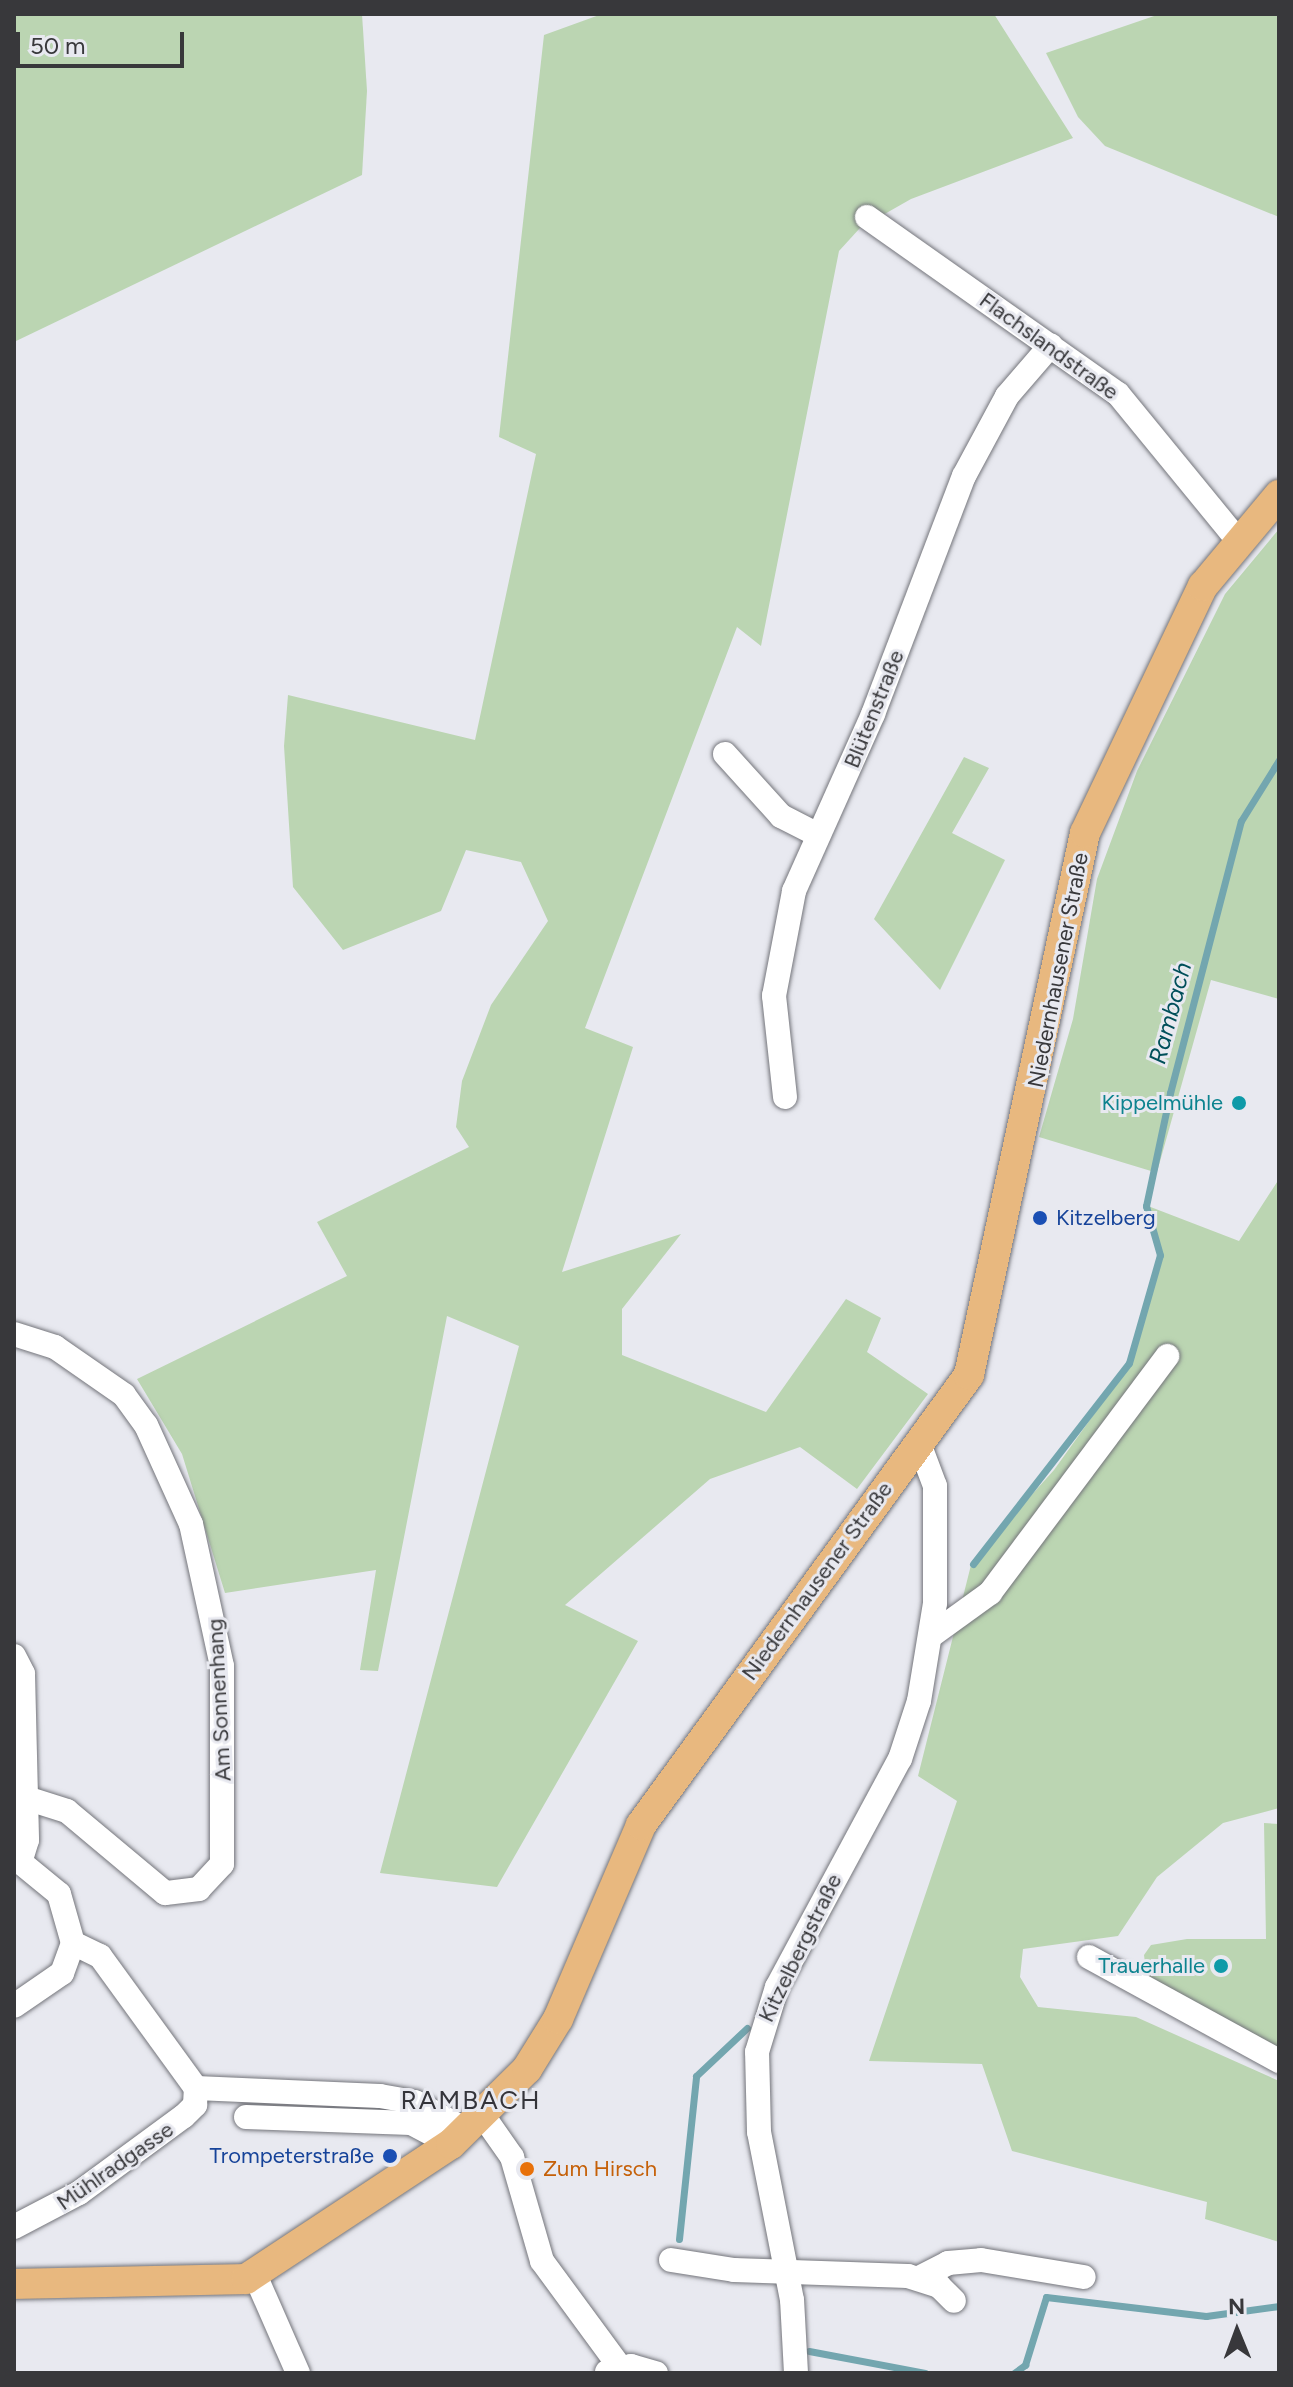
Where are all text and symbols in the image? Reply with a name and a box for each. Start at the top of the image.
scale bar [20,16,188,66]
text: 50 m [30,31,86,60]
street label: Flachslandstraße [974,287,1124,405]
street label: Blütenstraße [838,646,910,772]
street label: Niedernhausener Straße [1022,850,1094,1090]
water label: Rambach [1143,959,1197,1067]
place label: Kippelmühle [1101,1090,1223,1116]
marker: Kippelmühle [1230,1094,1248,1112]
place label: Kitzelberg [1056,1205,1156,1231]
marker: Kitzelberg [1031,1209,1049,1227]
street label: Niedernhausener Straße [736,1477,898,1685]
street label: Am Sonnenhang [202,1618,236,1782]
street label: Kitzelbergstraße [753,1870,847,2026]
place label: Trauerhalle [1098,1953,1205,1979]
marker: Trauerhalle [1212,1957,1230,1975]
district label: RAMBACH [400,2085,542,2117]
street label: Mühlradgasse [52,2116,178,2216]
place label: Trompeterstraße [210,2143,374,2169]
marker: Trompeterstraße [381,2147,399,2165]
place label: Zum Hirsch [543,2156,657,2182]
marker: Zum Hirsch [518,2160,536,2178]
north arrow [1197,2291,1277,2371]
text: N [1228,2293,1245,2320]

